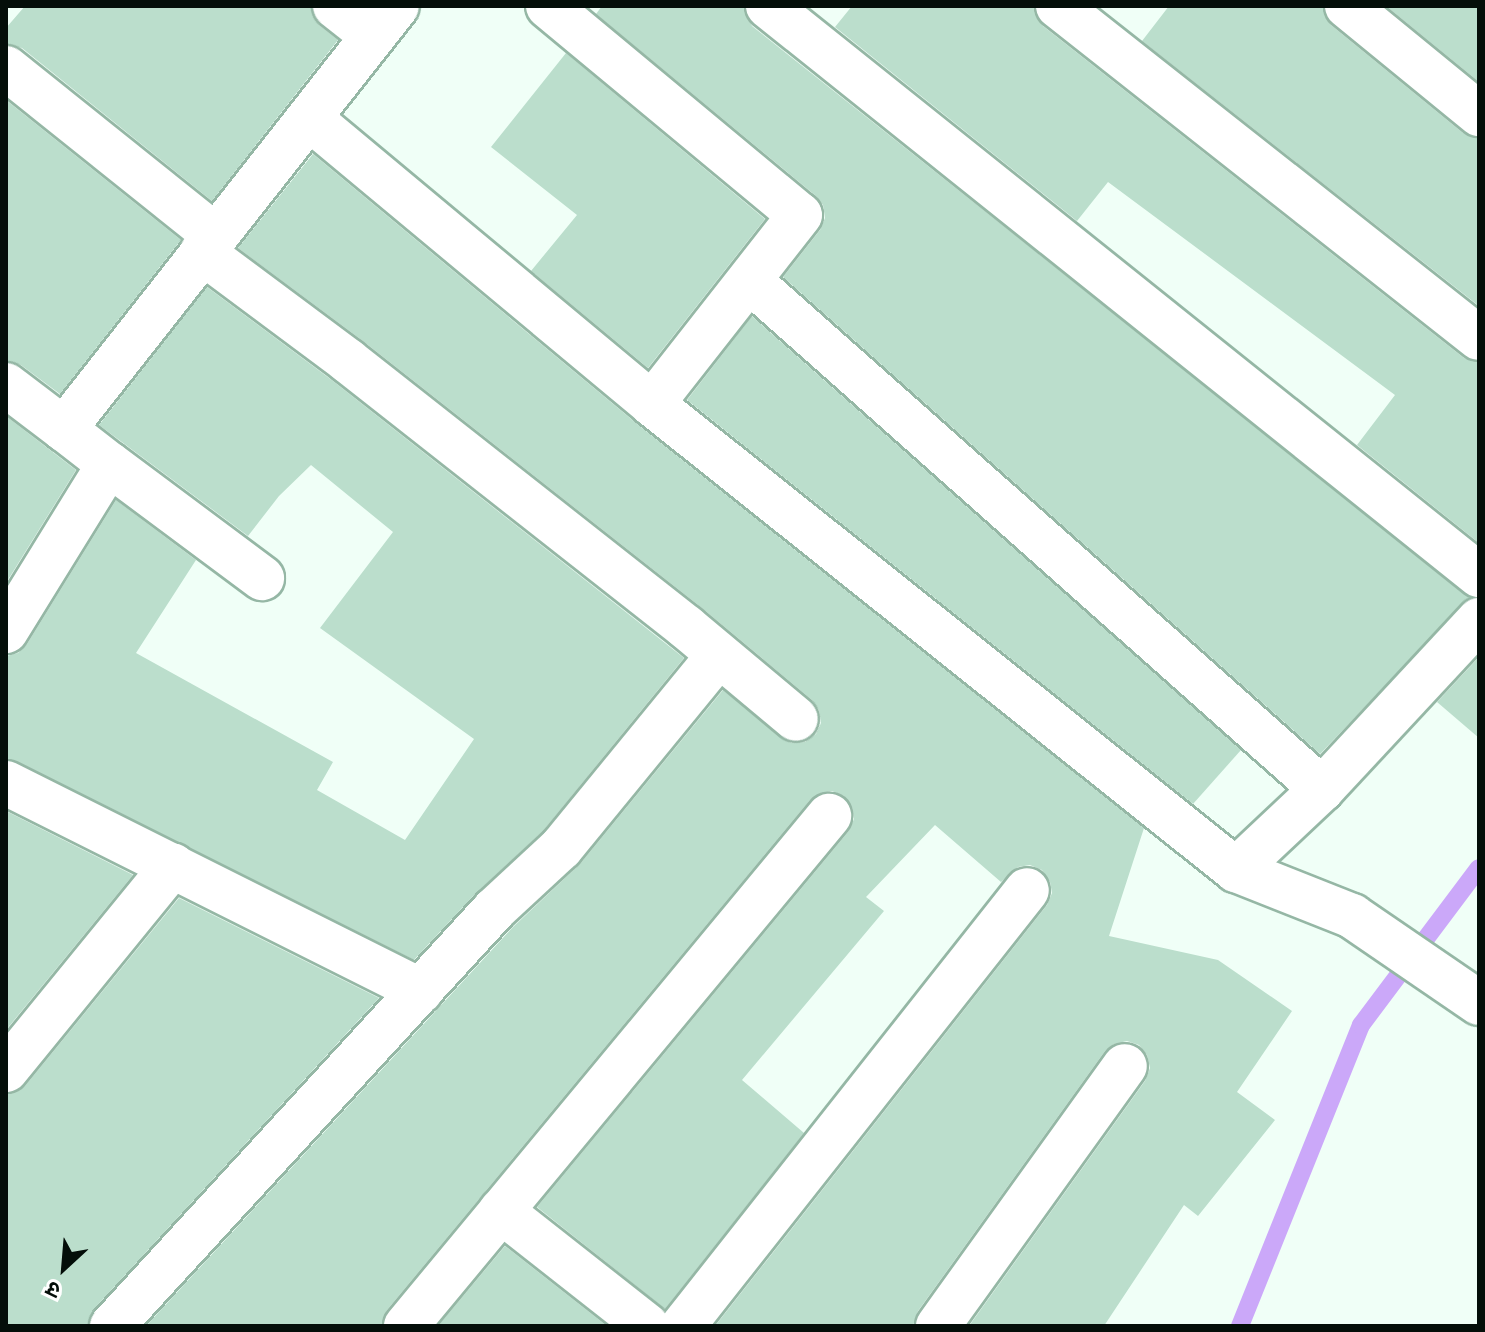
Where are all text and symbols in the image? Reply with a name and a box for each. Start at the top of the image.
north arrow [24,1228,104,1308]
text: उ [42,1276,65,1304]

